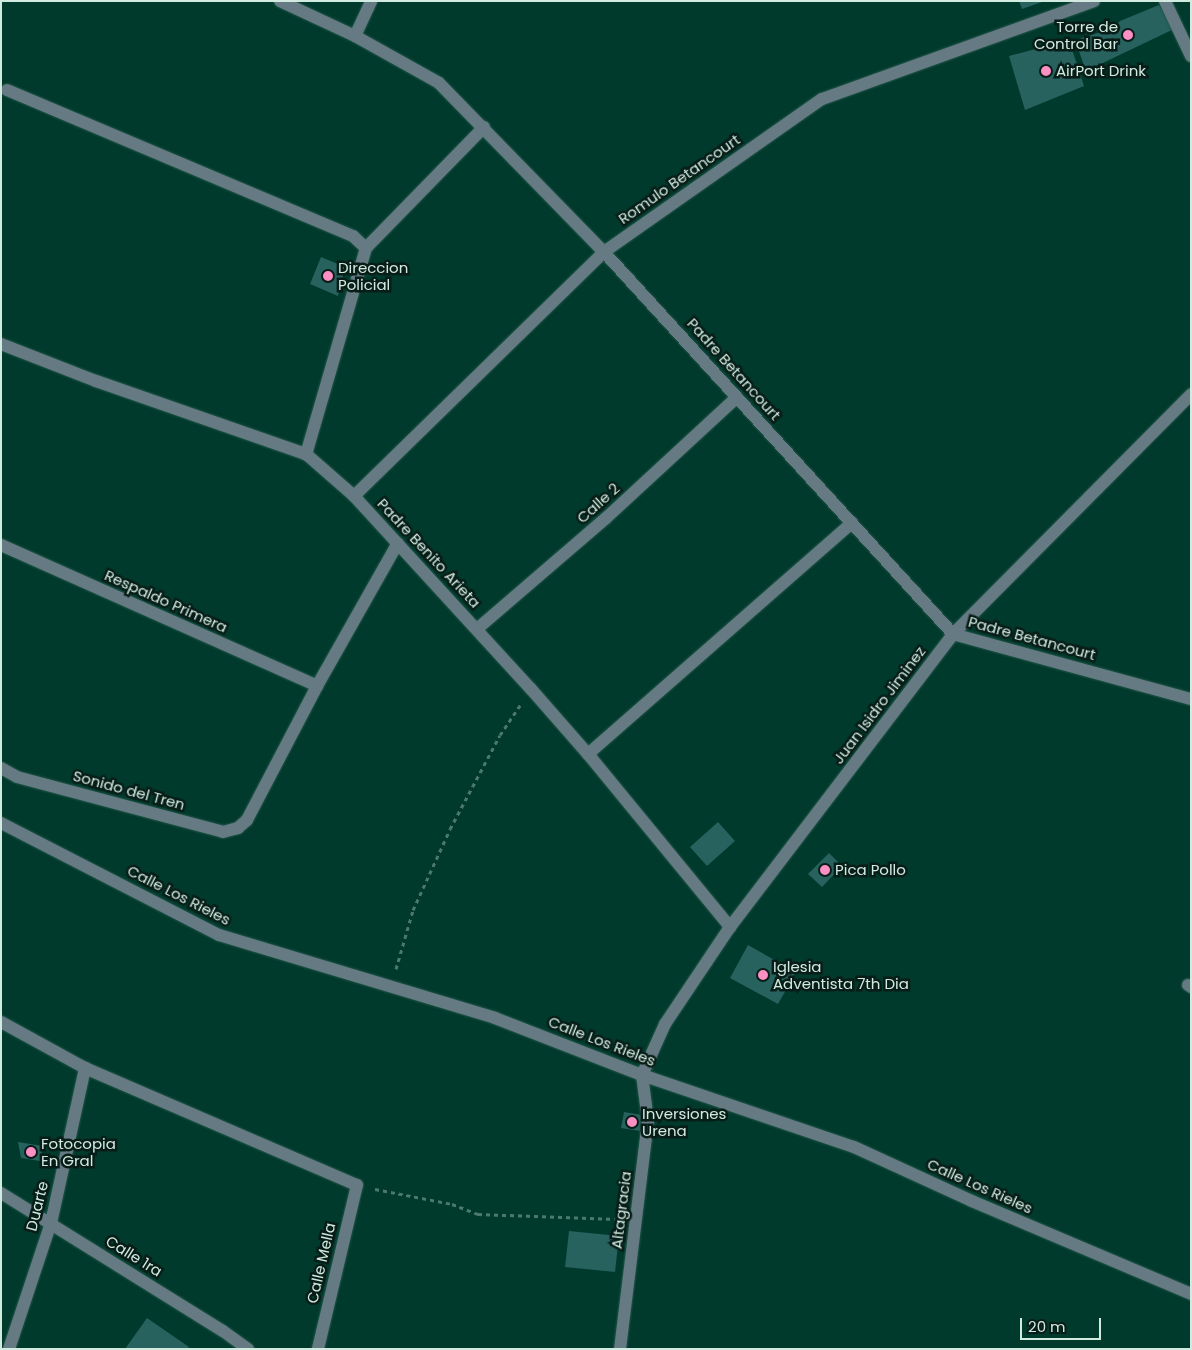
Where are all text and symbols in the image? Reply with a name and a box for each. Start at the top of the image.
place label: Torre de Control Bar [1034,17,1118,52]
marker: Torre de Control Bar [1122,29,1134,41]
place label: AirPort Drink [1056,62,1146,80]
marker: AirPort Drink [1040,65,1052,77]
street label: Romulo Betancourt [615,130,743,228]
place label: Direccion Policial [338,258,408,293]
marker: Direccion Policial [322,270,334,282]
street label: Padre Betancourt [684,314,784,424]
street label: Calle 2 [573,479,623,527]
street label: Padre Benito Arieta [374,495,484,611]
street label: Respaldo Primera [102,566,230,636]
street label: Padre Betancourt [966,612,1098,664]
street label: Juan Isidro Jiminez [829,643,929,767]
street label: Sonido del Tren [71,766,187,814]
street label: Calle Los Rieles [124,861,234,929]
place label: Pica Pollo [835,861,906,879]
marker: Pica Pollo [819,864,831,876]
place label: Iglesia Adventista 7th Dia [773,957,909,992]
marker: Iglesia Adventista 7th Dia [757,969,769,981]
street label: Calle Los Rieles [546,1012,658,1070]
place label: Inversiones Urena [642,1104,726,1139]
marker: Inversiones Urena [626,1116,638,1128]
place label: Fotocopia En Gral [41,1134,116,1169]
marker: Fotocopia En Gral [25,1146,37,1158]
street label: Calle Los Rieles [925,1155,1035,1217]
street label: Altagracia [607,1170,635,1250]
street label: Duarte [22,1179,52,1233]
street label: Calle Mella [303,1221,339,1305]
street label: Calle 1ra [103,1232,165,1280]
scale bar [1022,1308,1103,1340]
text: 20 m [1028,1316,1066,1337]

